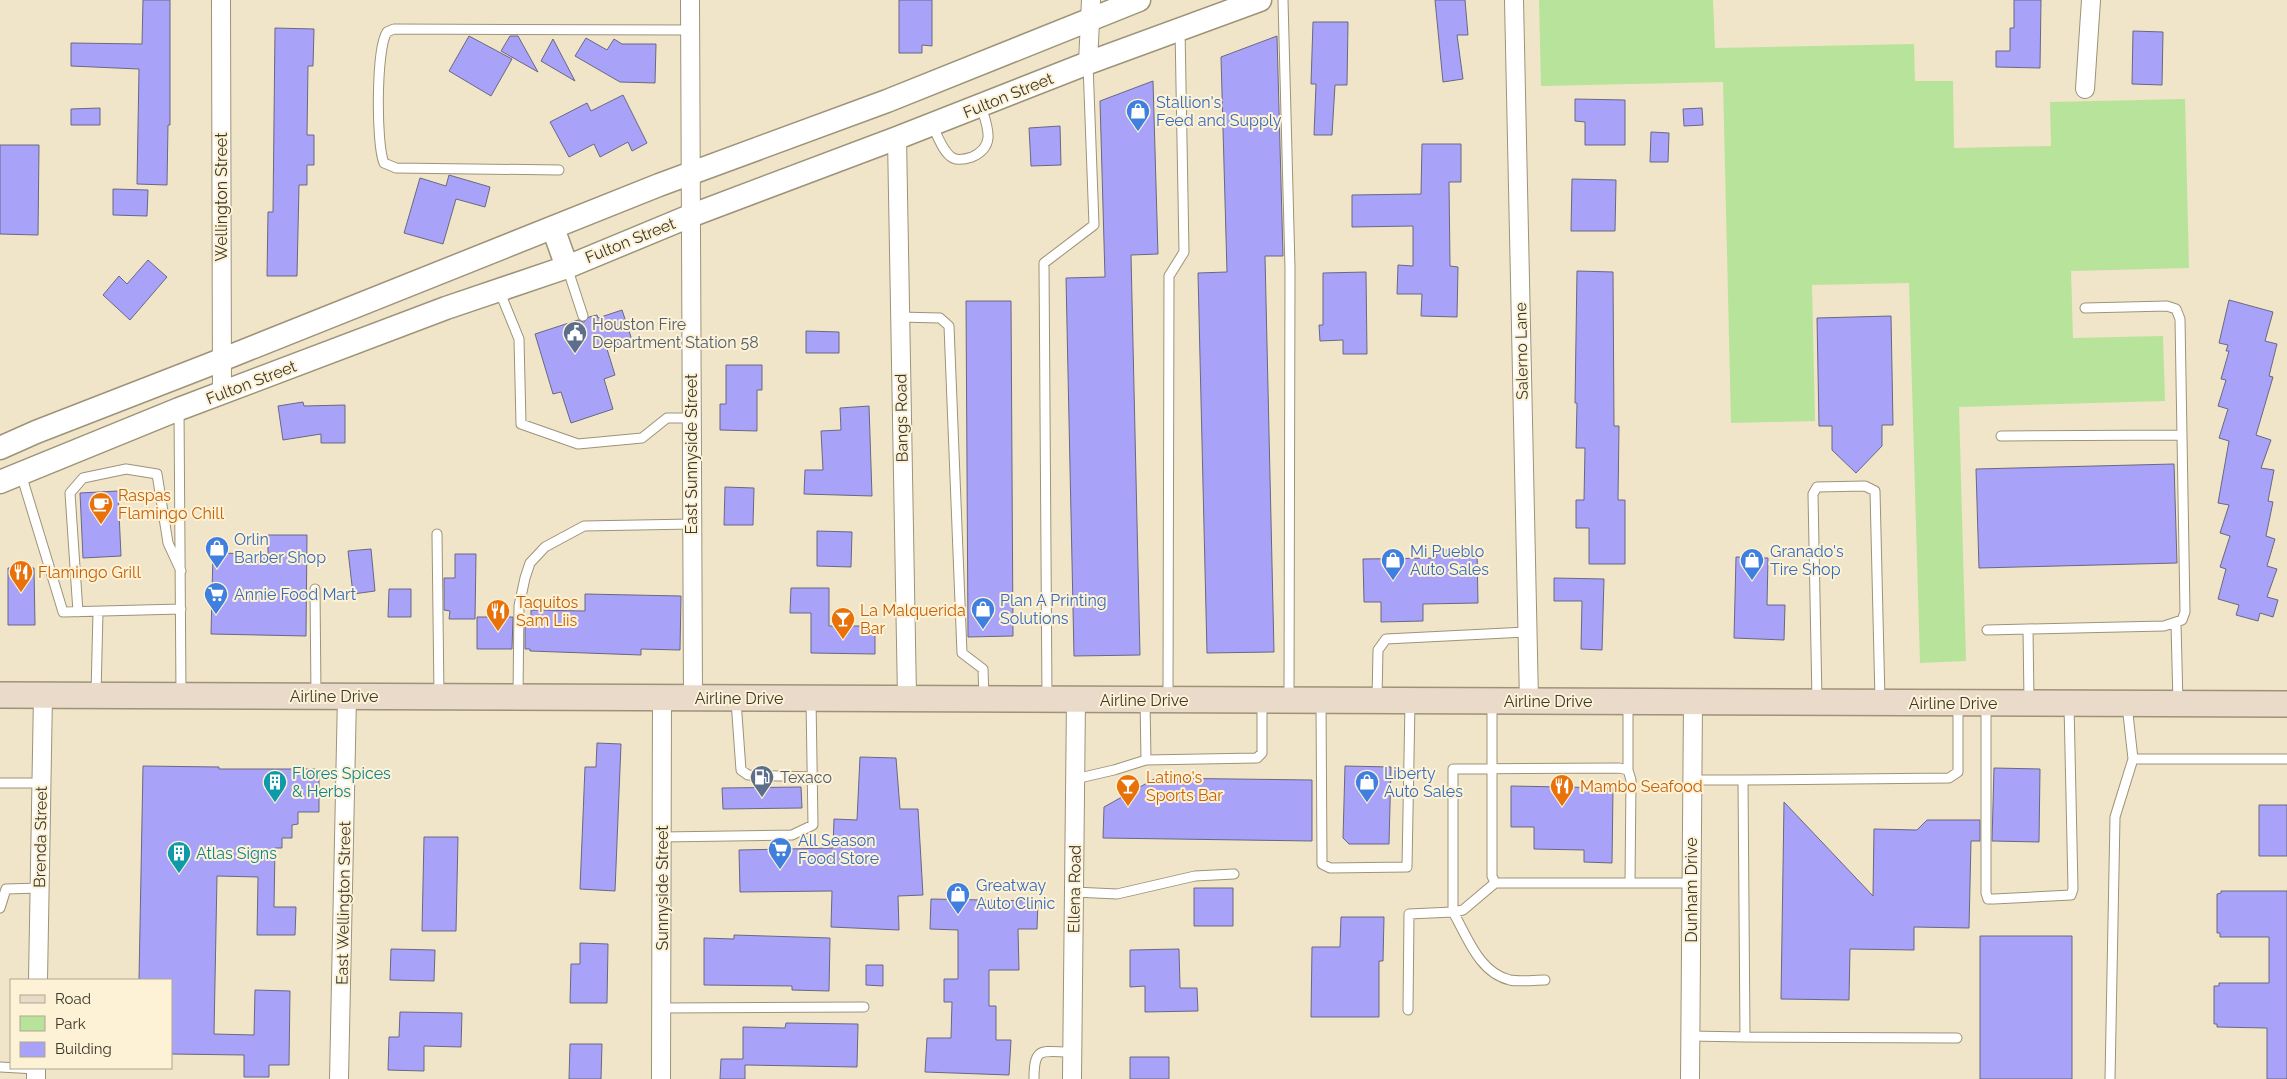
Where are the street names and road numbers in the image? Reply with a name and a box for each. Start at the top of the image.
street label: Fulton Street [960,69,1057,122]
street label: Wellington Street [212,132,231,261]
street label: Fulton Street [582,214,679,267]
street label: Salerno Lane [1511,302,1532,400]
street label: Fulton Street [203,356,300,408]
street label: East Sunnyside Street [682,373,701,534]
street label: Bangs Road [891,373,912,463]
street label: Airline Drive [290,687,378,706]
street label: Airline Drive [695,689,783,708]
street label: Airline Drive [1100,691,1188,710]
street label: Airline Drive [1504,692,1592,711]
street label: Airline Drive [1909,694,1997,713]
street label: Brenda Street [30,785,51,888]
street label: East Wellington Street [333,820,354,985]
street label: Sunnyside Street [653,825,672,951]
street label: Dunham Drive [1682,837,1701,943]
street label: Ellena Road [1064,845,1085,933]

